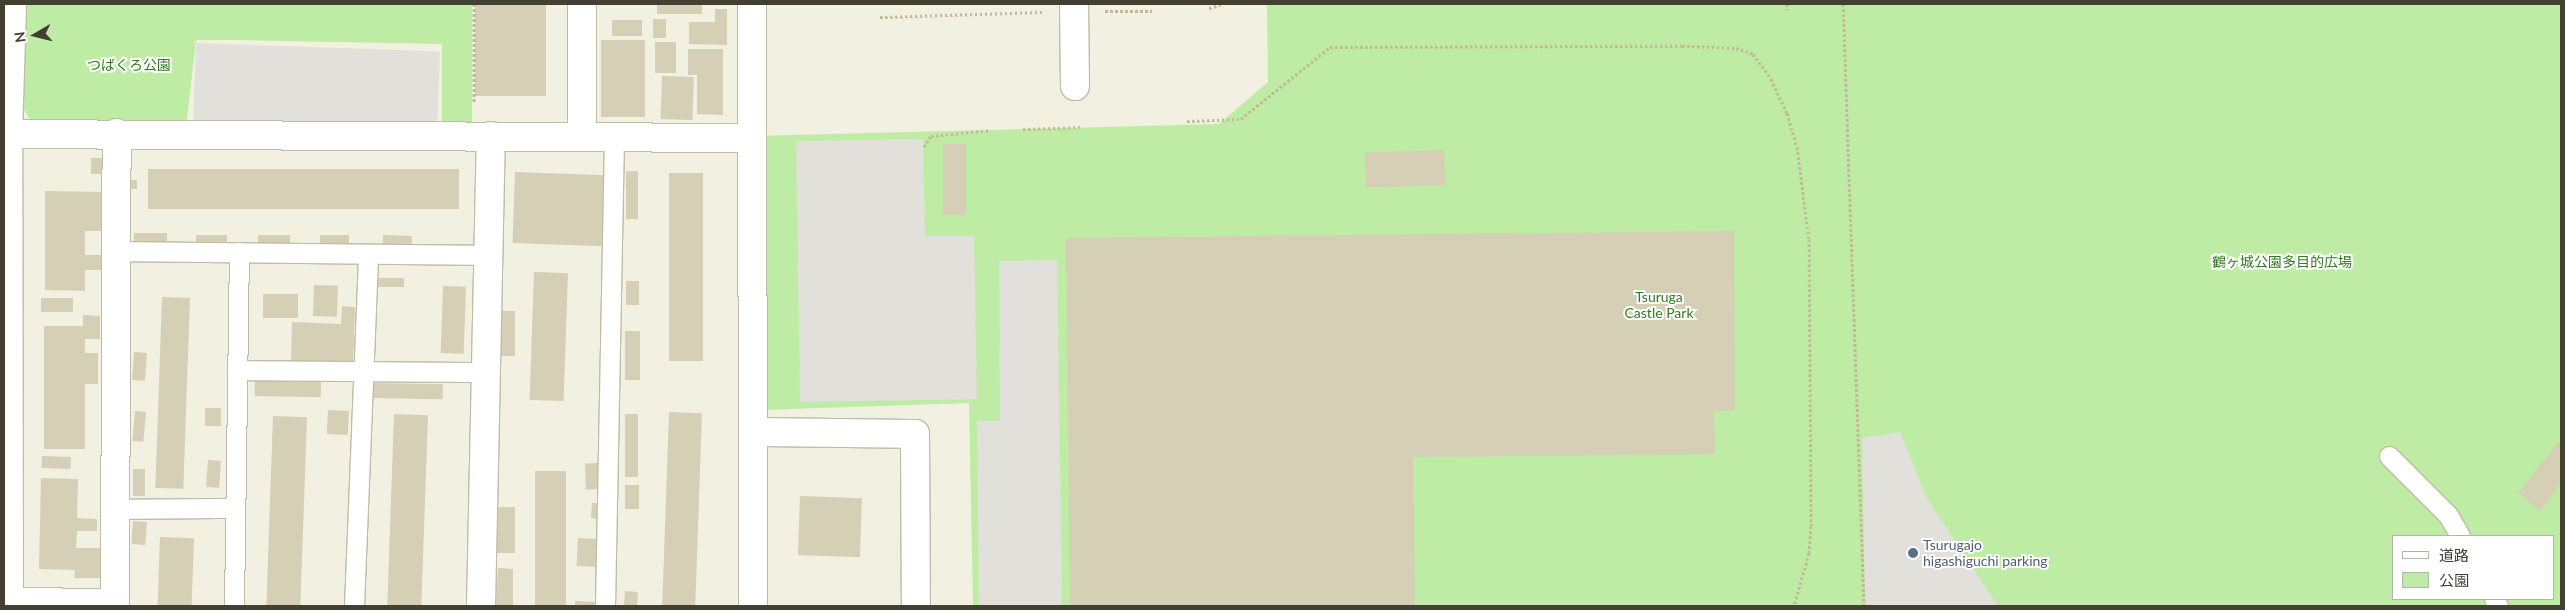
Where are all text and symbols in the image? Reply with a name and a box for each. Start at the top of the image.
north arrow [10,10,60,60]
text: N [10,31,29,44]
park label: つばくろ公園 [87,57,171,73]
park label: 鶴ヶ城公園多目的広場 [2212,254,2352,270]
park label: Tsuruga Castle Park [1624,289,1694,322]
legend [2392,535,2555,600]
place label: Tsurugajo higashiguchi parking [1923,537,2048,570]
text: 道路 [2439,546,2469,564]
marker: Tsurugajo higashiguchi parking [1907,547,1919,559]
text: 公園 [2439,571,2469,589]

